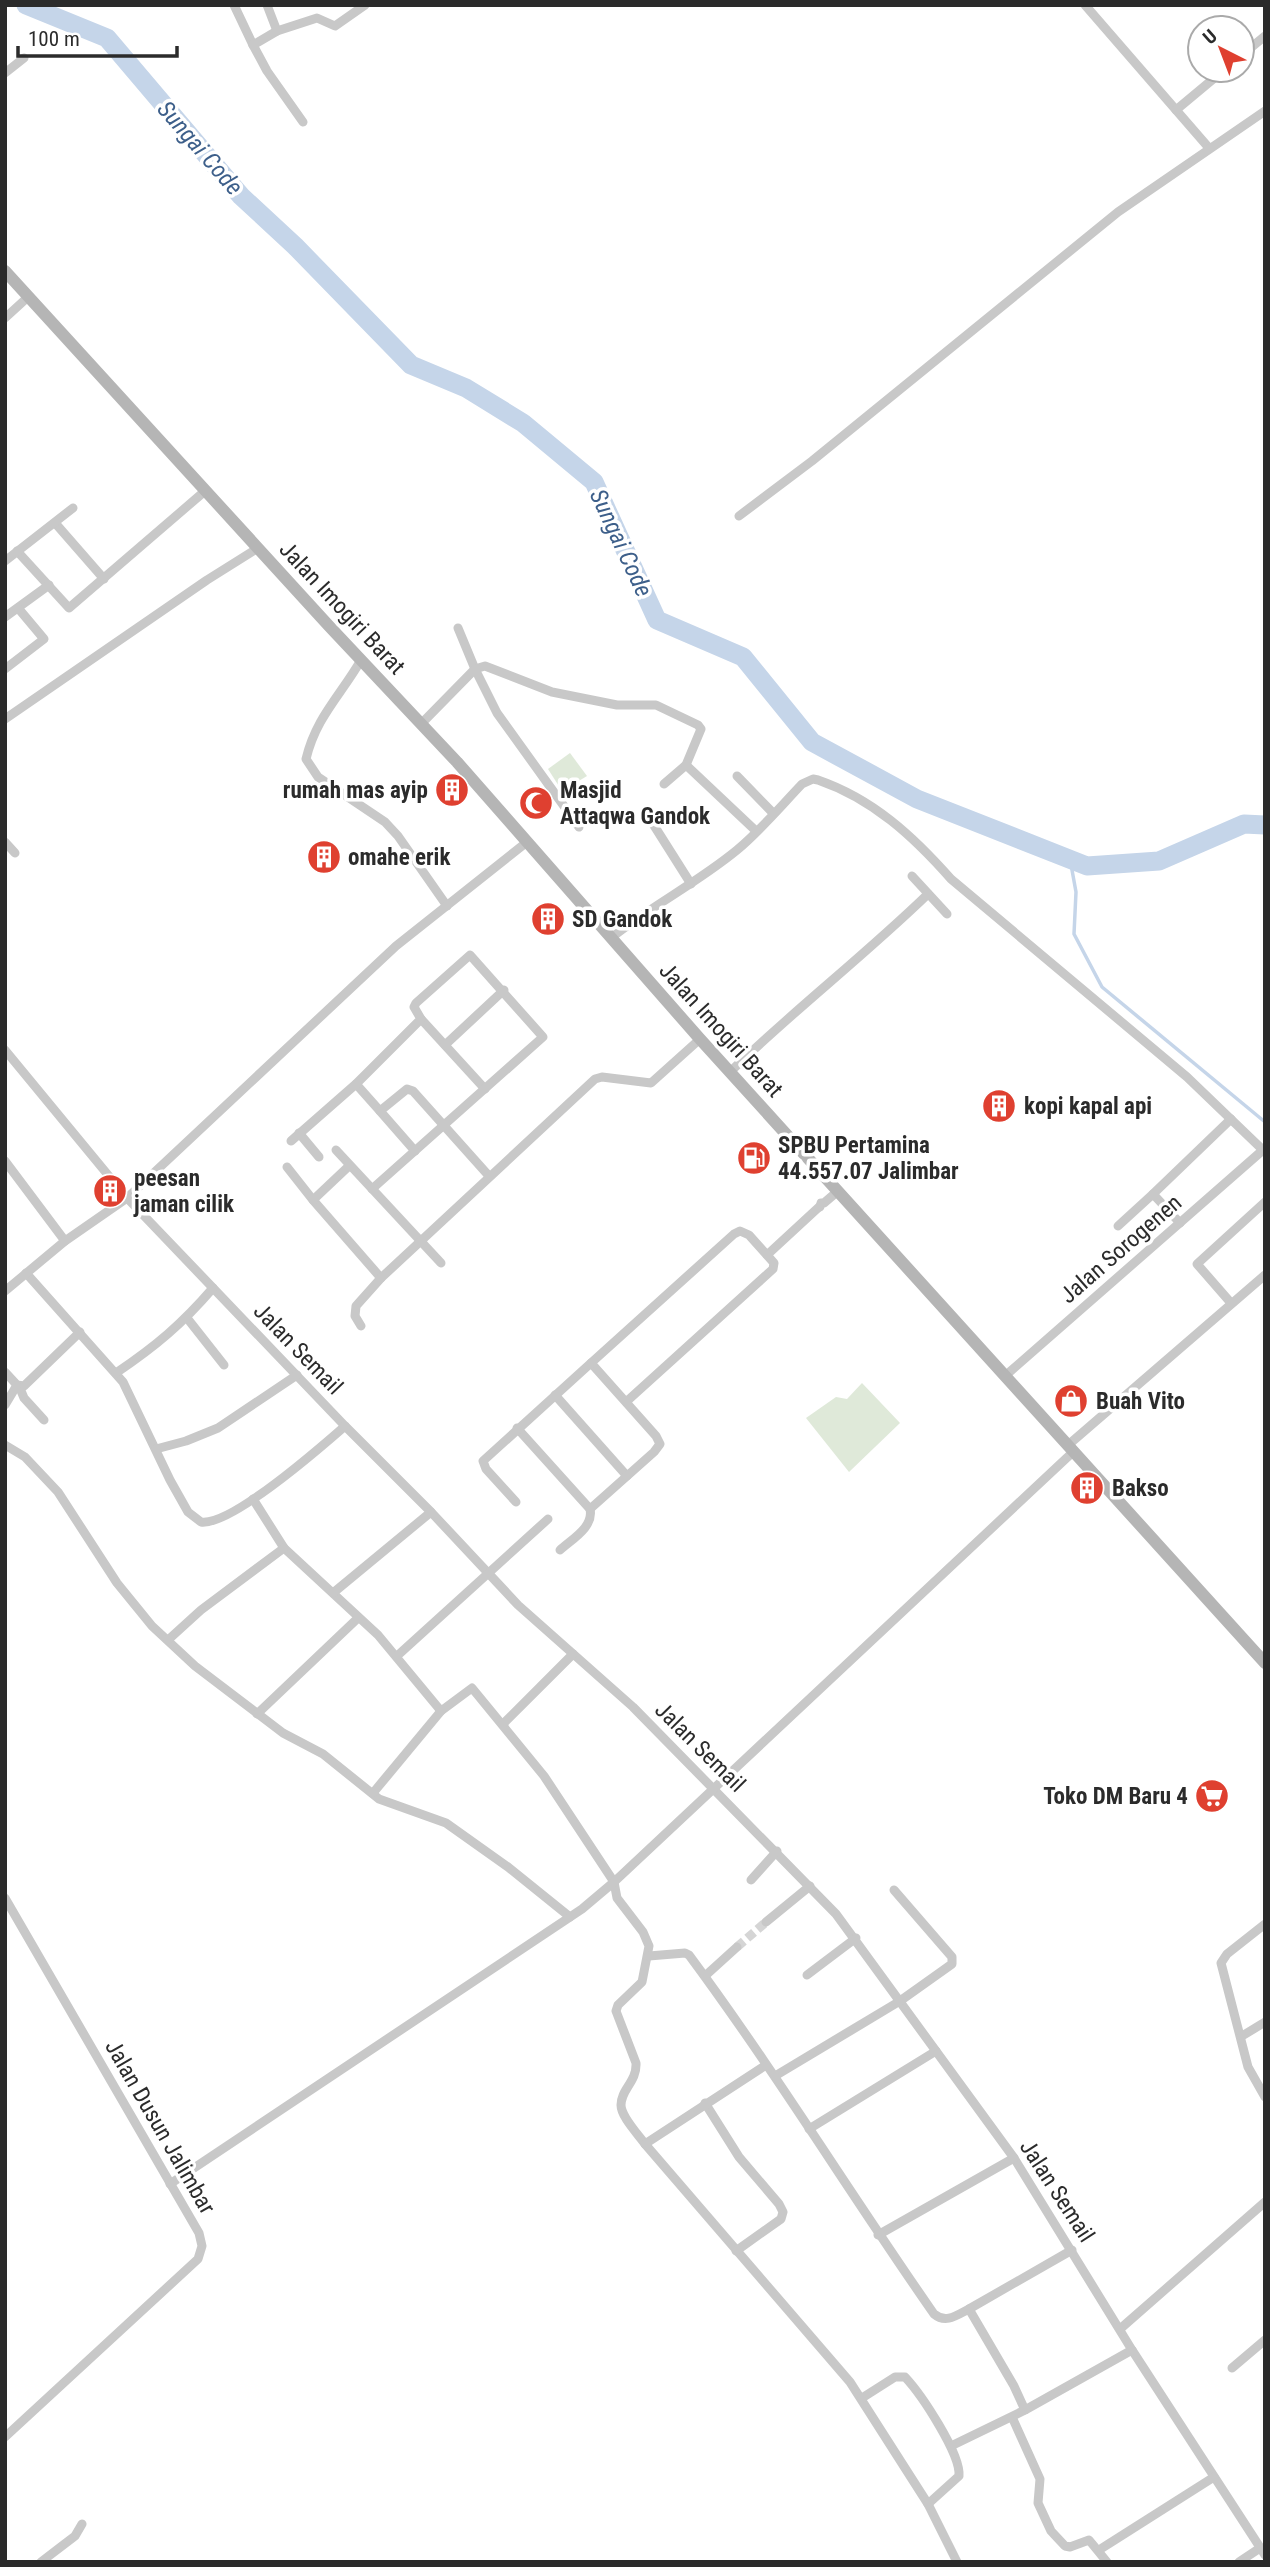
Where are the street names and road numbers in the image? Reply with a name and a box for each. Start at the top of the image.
street label: Jalan Imogiri Barat [274,536,410,680]
street label: Jalan Imogiri Barat [654,957,788,1103]
street label: Jalan Sorogenen [1055,1189,1187,1309]
street label: Jalan Semail [248,1298,348,1400]
street label: Jalan Semail [649,1696,751,1798]
street label: Jalan Dusun Jalimbar [99,2035,221,2219]
street label: Jalan Semail [1014,2135,1100,2247]

